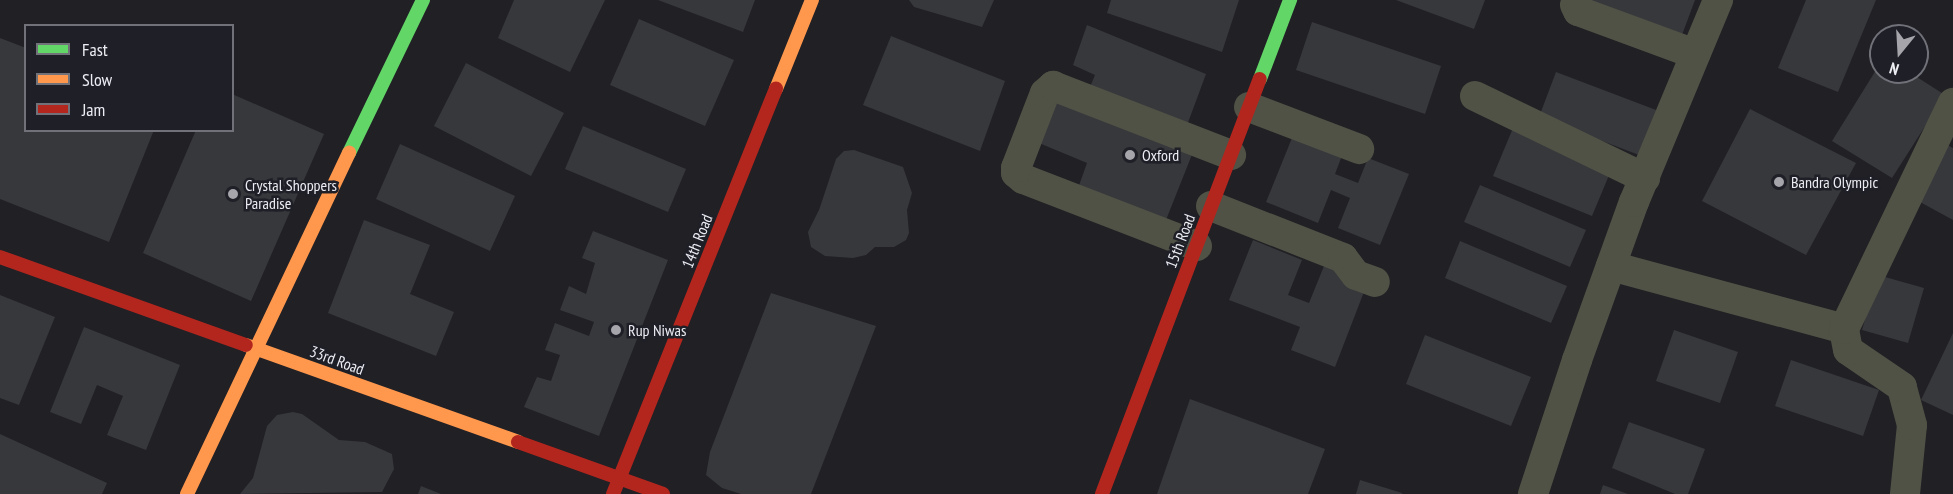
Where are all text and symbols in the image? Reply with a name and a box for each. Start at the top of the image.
legend [24,24,234,132]
north arrow [1869,24,1929,84]
text: Fast [82,38,108,61]
text: N [1887,58,1901,80]
text: Slow [82,68,112,91]
text: Jam [82,98,105,121]
place label: Oxford [1142,145,1179,165]
marker: Oxford [1123,148,1137,162]
place label: Bandra Olympic [1791,172,1878,192]
place label: Crystal Shoppers Paradise [245,175,337,213]
marker: Bandra Olympic [1772,175,1786,189]
marker: Crystal Shoppers Paradise [226,187,240,201]
street label: 14th Road [678,211,716,271]
street label: 15th Road [1161,211,1199,271]
place label: Rup Niwas [628,320,686,340]
marker: Rup Niwas [609,323,623,337]
street label: 33rd Road [307,341,367,379]

